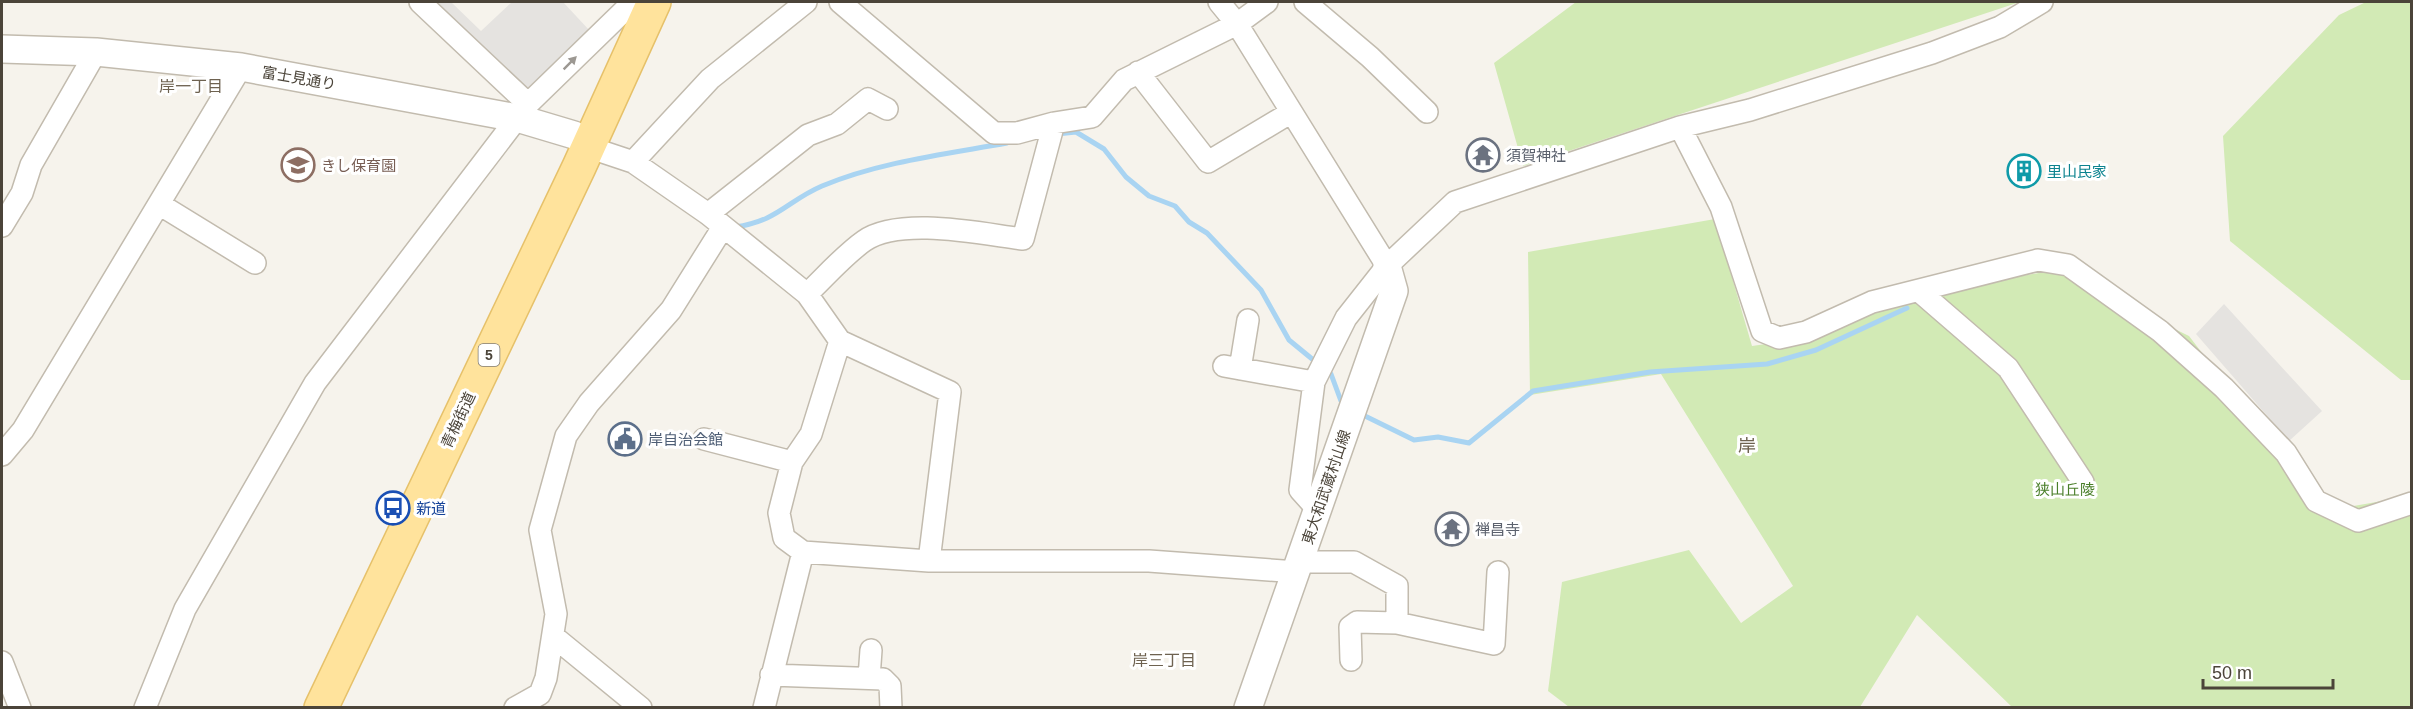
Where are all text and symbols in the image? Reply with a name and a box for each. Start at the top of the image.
one-way arrow [562,56,576,70]
street label: 富士見通り [261,63,337,93]
district label: 岸一丁目 [159,78,223,95]
temple icon: 須賀神社 [1465,137,1501,173]
school or university icon: きし保育園 [280,147,316,183]
place label: 須賀神社 [1506,147,1566,164]
building icon: 里山民家 [2006,153,2042,189]
place label: きし保育園 [321,157,396,174]
place label: 里山民家 [2047,163,2107,180]
road number: 5 [478,344,500,366]
street label: 青梅街道 [438,389,478,451]
public building icon: 岸自治会館 [607,421,643,457]
street label: 東大和武蔵村山線 [1298,427,1354,547]
place label: 岸自治会館 [648,431,723,448]
district label: 岸 [1738,436,1756,456]
park label: 狭山丘陵 [2035,481,2095,498]
bus stop icon: 新道 [375,490,411,526]
place label: 新道 [416,500,446,517]
temple icon: 禅昌寺 [1434,511,1470,547]
place label: 禅昌寺 [1475,521,1520,538]
district label: 岸三丁目 [1132,652,1196,669]
scale bar [2203,652,2334,690]
text: 50 m [2212,663,2252,683]

